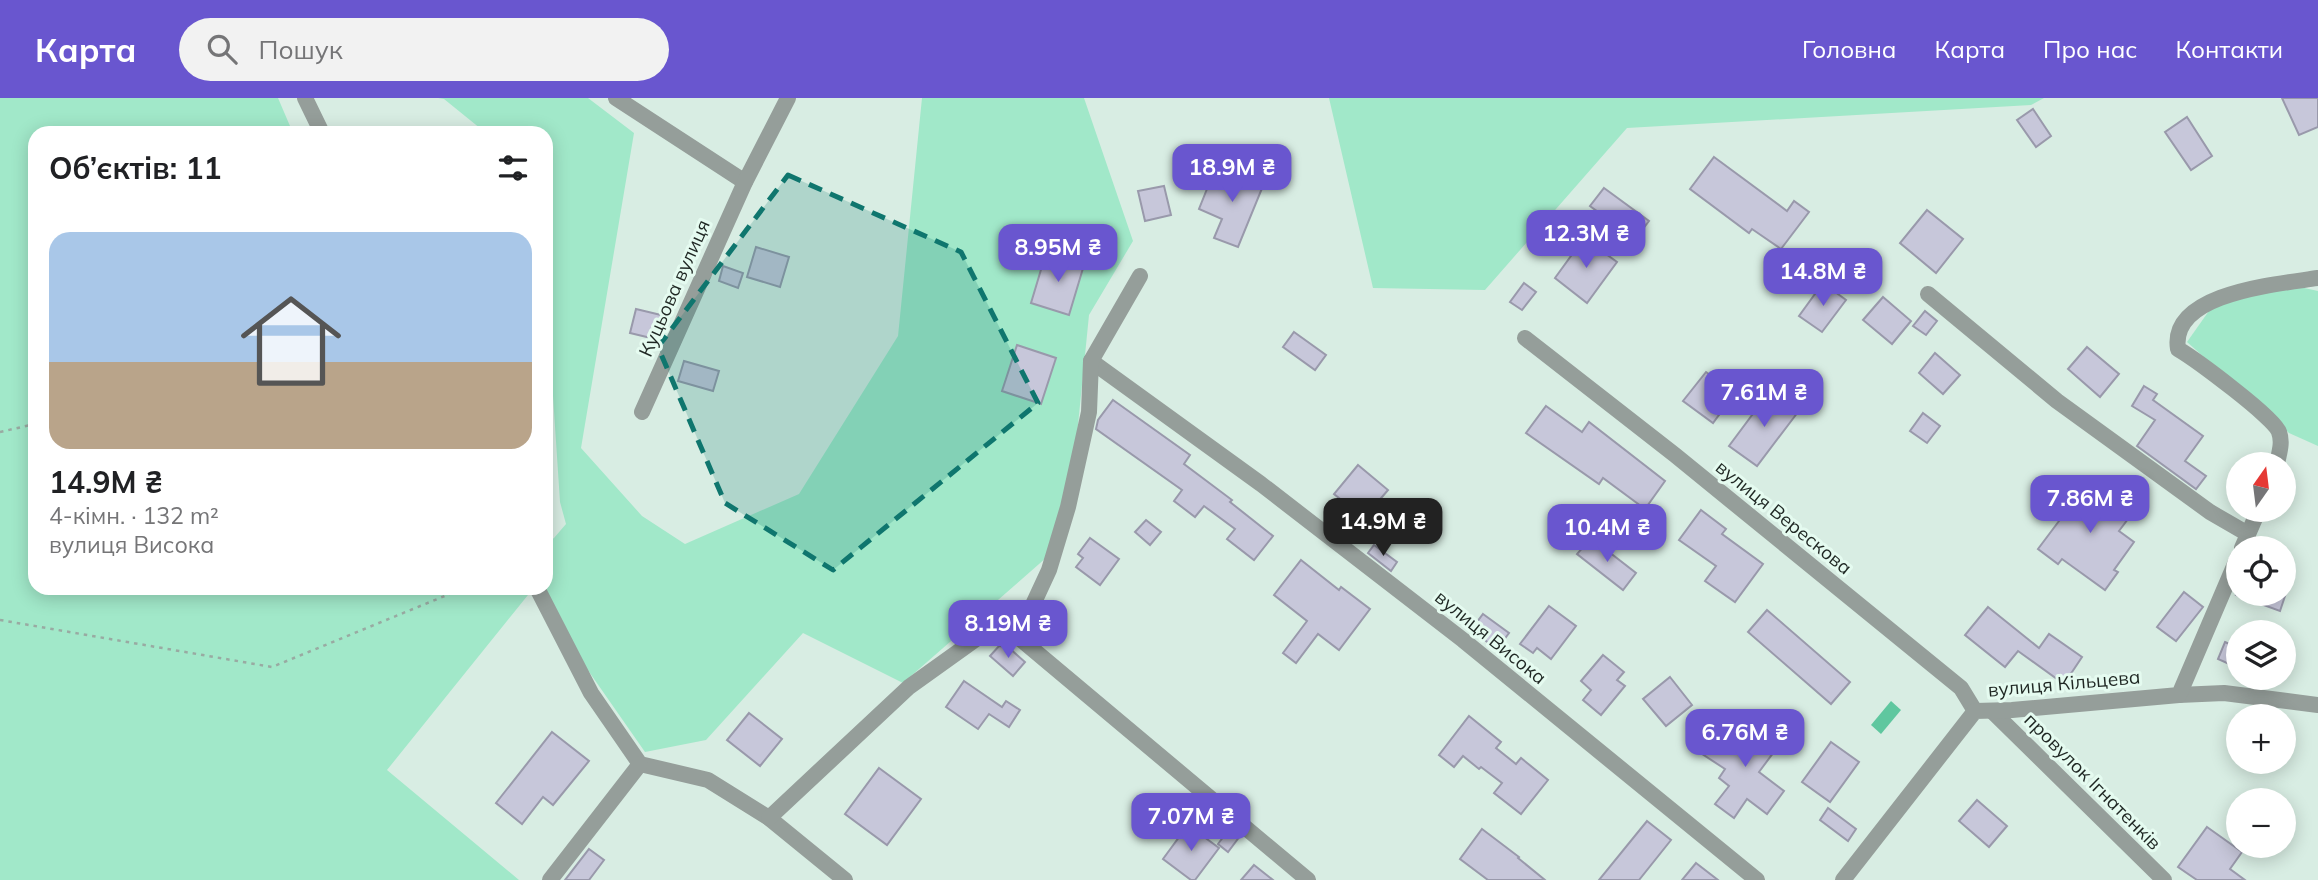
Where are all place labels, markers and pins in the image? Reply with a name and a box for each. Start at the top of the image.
pin: 18.9M ₴ [1167,144,1297,204]
pin: 12.3M ₴ [1521,211,1651,270]
pin: 8.95M ₴ [993,225,1123,284]
pin: 14.8M ₴ [1758,248,1888,308]
pin: 7.61M ₴ [1699,370,1829,429]
pin: 7.86M ₴ [2025,476,2155,535]
pin: 14.9M ₴ [1318,498,1448,558]
pin: 10.4M ₴ [1542,504,1672,564]
pin: 8.19M ₴ [943,601,1073,660]
pin: 6.76M ₴ [1680,710,1810,769]
pin: 7.07M ₴ [1126,794,1256,853]

